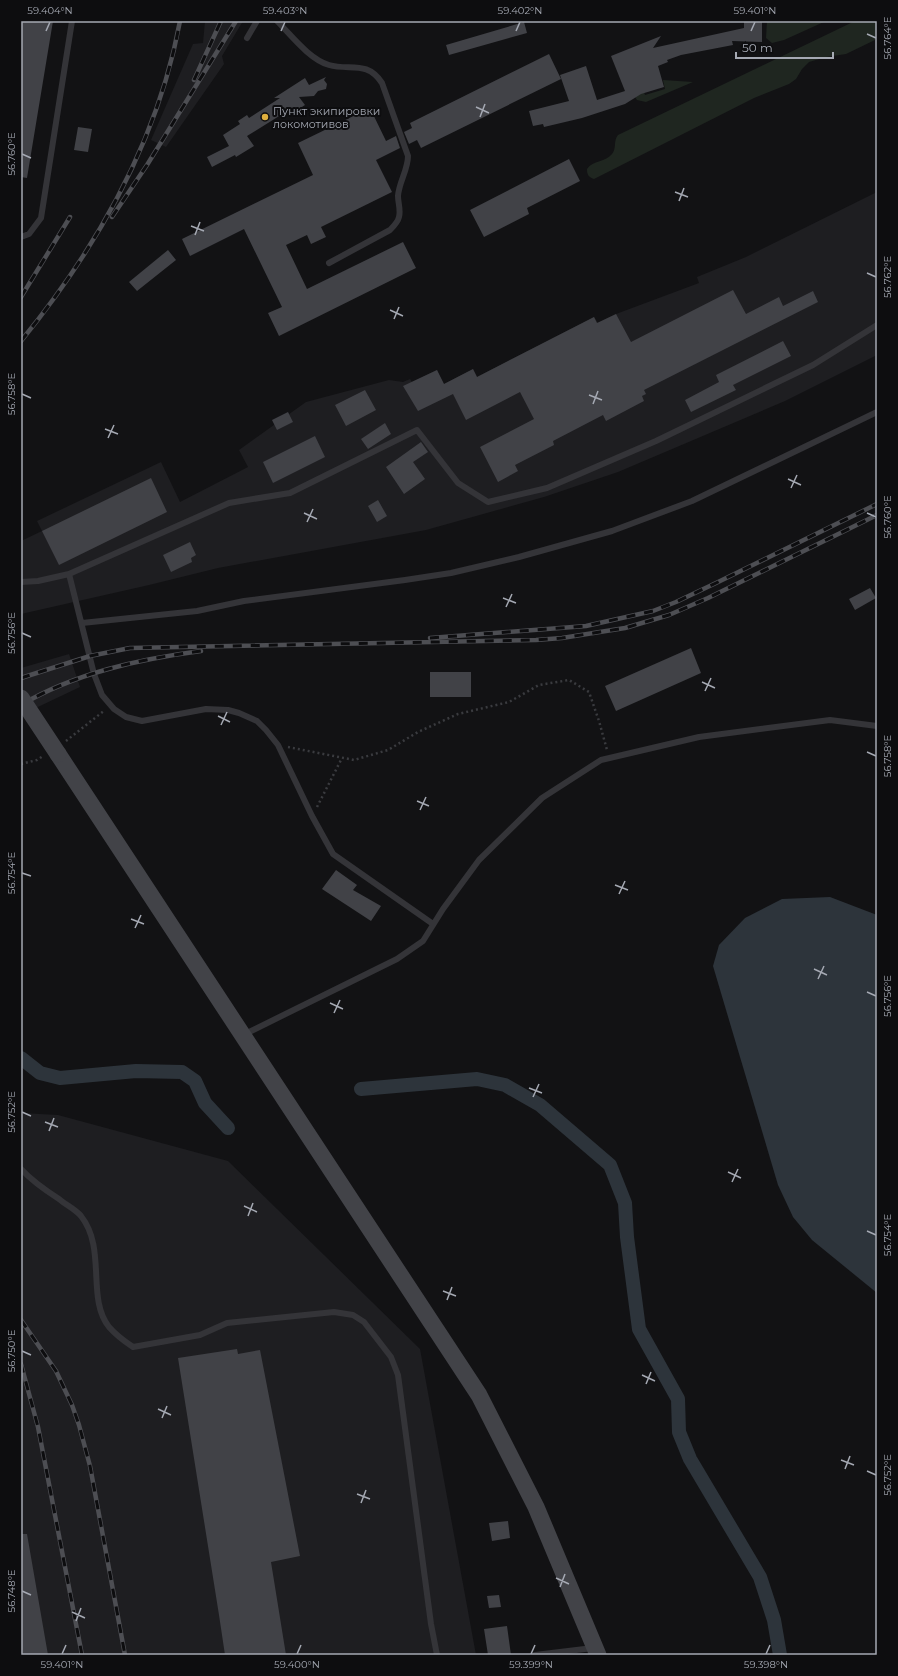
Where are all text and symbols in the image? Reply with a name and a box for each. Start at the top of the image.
text: 59.404°N [27,4,73,17]
text: 59.403°N [263,4,307,17]
text: 59.402°N [498,4,542,17]
text: 59.401°N [734,4,776,17]
text: 56.764°E [881,16,894,59]
scale bar [736,34,833,60]
text: 50 m [742,40,773,55]
place label: Пункт экипировки локомотивов [273,104,380,131]
marker: Пункт экипировки локомотивов [260,112,270,122]
text: 56.760°E [5,132,18,176]
text: 56.762°E [881,256,894,298]
text: 56.758°E [5,372,18,415]
text: 56.760°E [881,495,894,539]
text: 56.756°E [5,612,18,654]
text: 56.758°E [881,734,894,777]
text: 56.754°E [5,851,18,894]
text: 56.756°E [881,975,894,1017]
text: 56.752°E [5,1091,18,1133]
text: 56.754°E [881,1213,894,1256]
text: 56.750°E [5,1329,18,1372]
text: 56.752°E [881,1454,894,1496]
text: 56.748°E [5,1569,18,1613]
text: 59.401°N [41,1658,83,1671]
text: 59.400°N [274,1658,320,1671]
text: 59.399°N [509,1658,553,1671]
text: 59.398°N [744,1658,788,1671]

